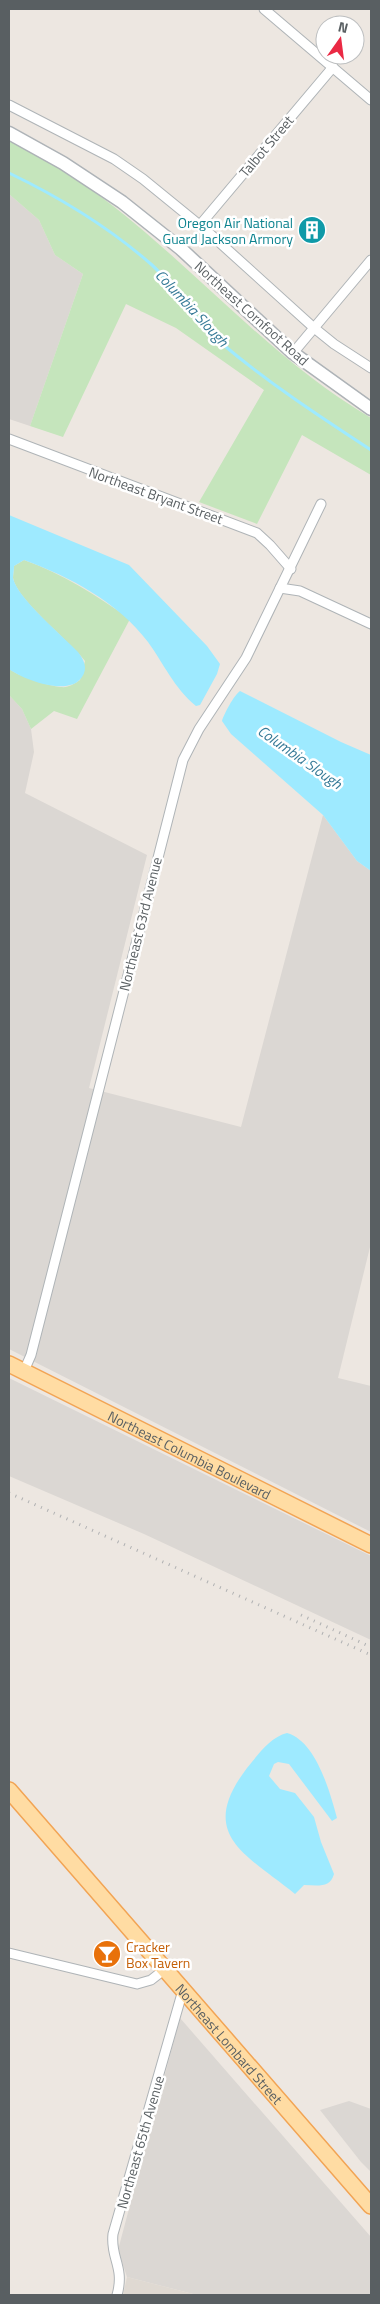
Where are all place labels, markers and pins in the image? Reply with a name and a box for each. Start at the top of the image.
place label: Oregon Air National Guard Jackson Armory [163,212,293,249]
building icon: Oregon Air National Guard Jackson Armory [297,215,327,245]
place label: Cracker Box Tavern [126,1936,190,1973]
bar icon: Cracker Box Tavern [92,1939,122,1969]

